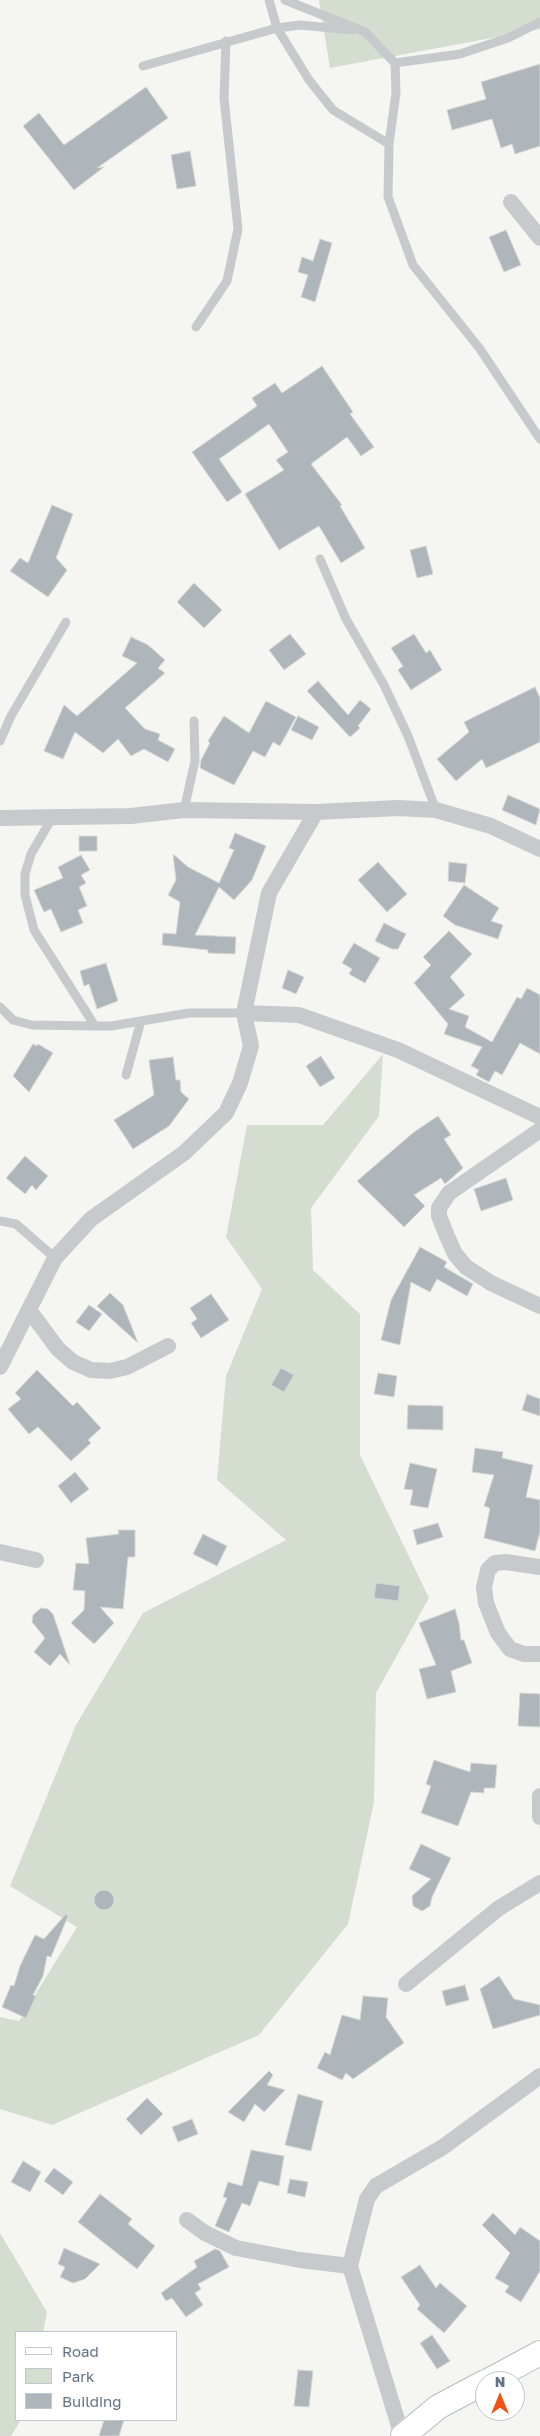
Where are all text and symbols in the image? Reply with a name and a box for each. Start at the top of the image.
legend [15,2331,178,2421]
text: Road [62,2342,99,2360]
text: Park [62,2367,94,2385]
north arrow [475,2371,525,2421]
text: N [495,2373,505,2390]
text: Building [62,2392,122,2410]

